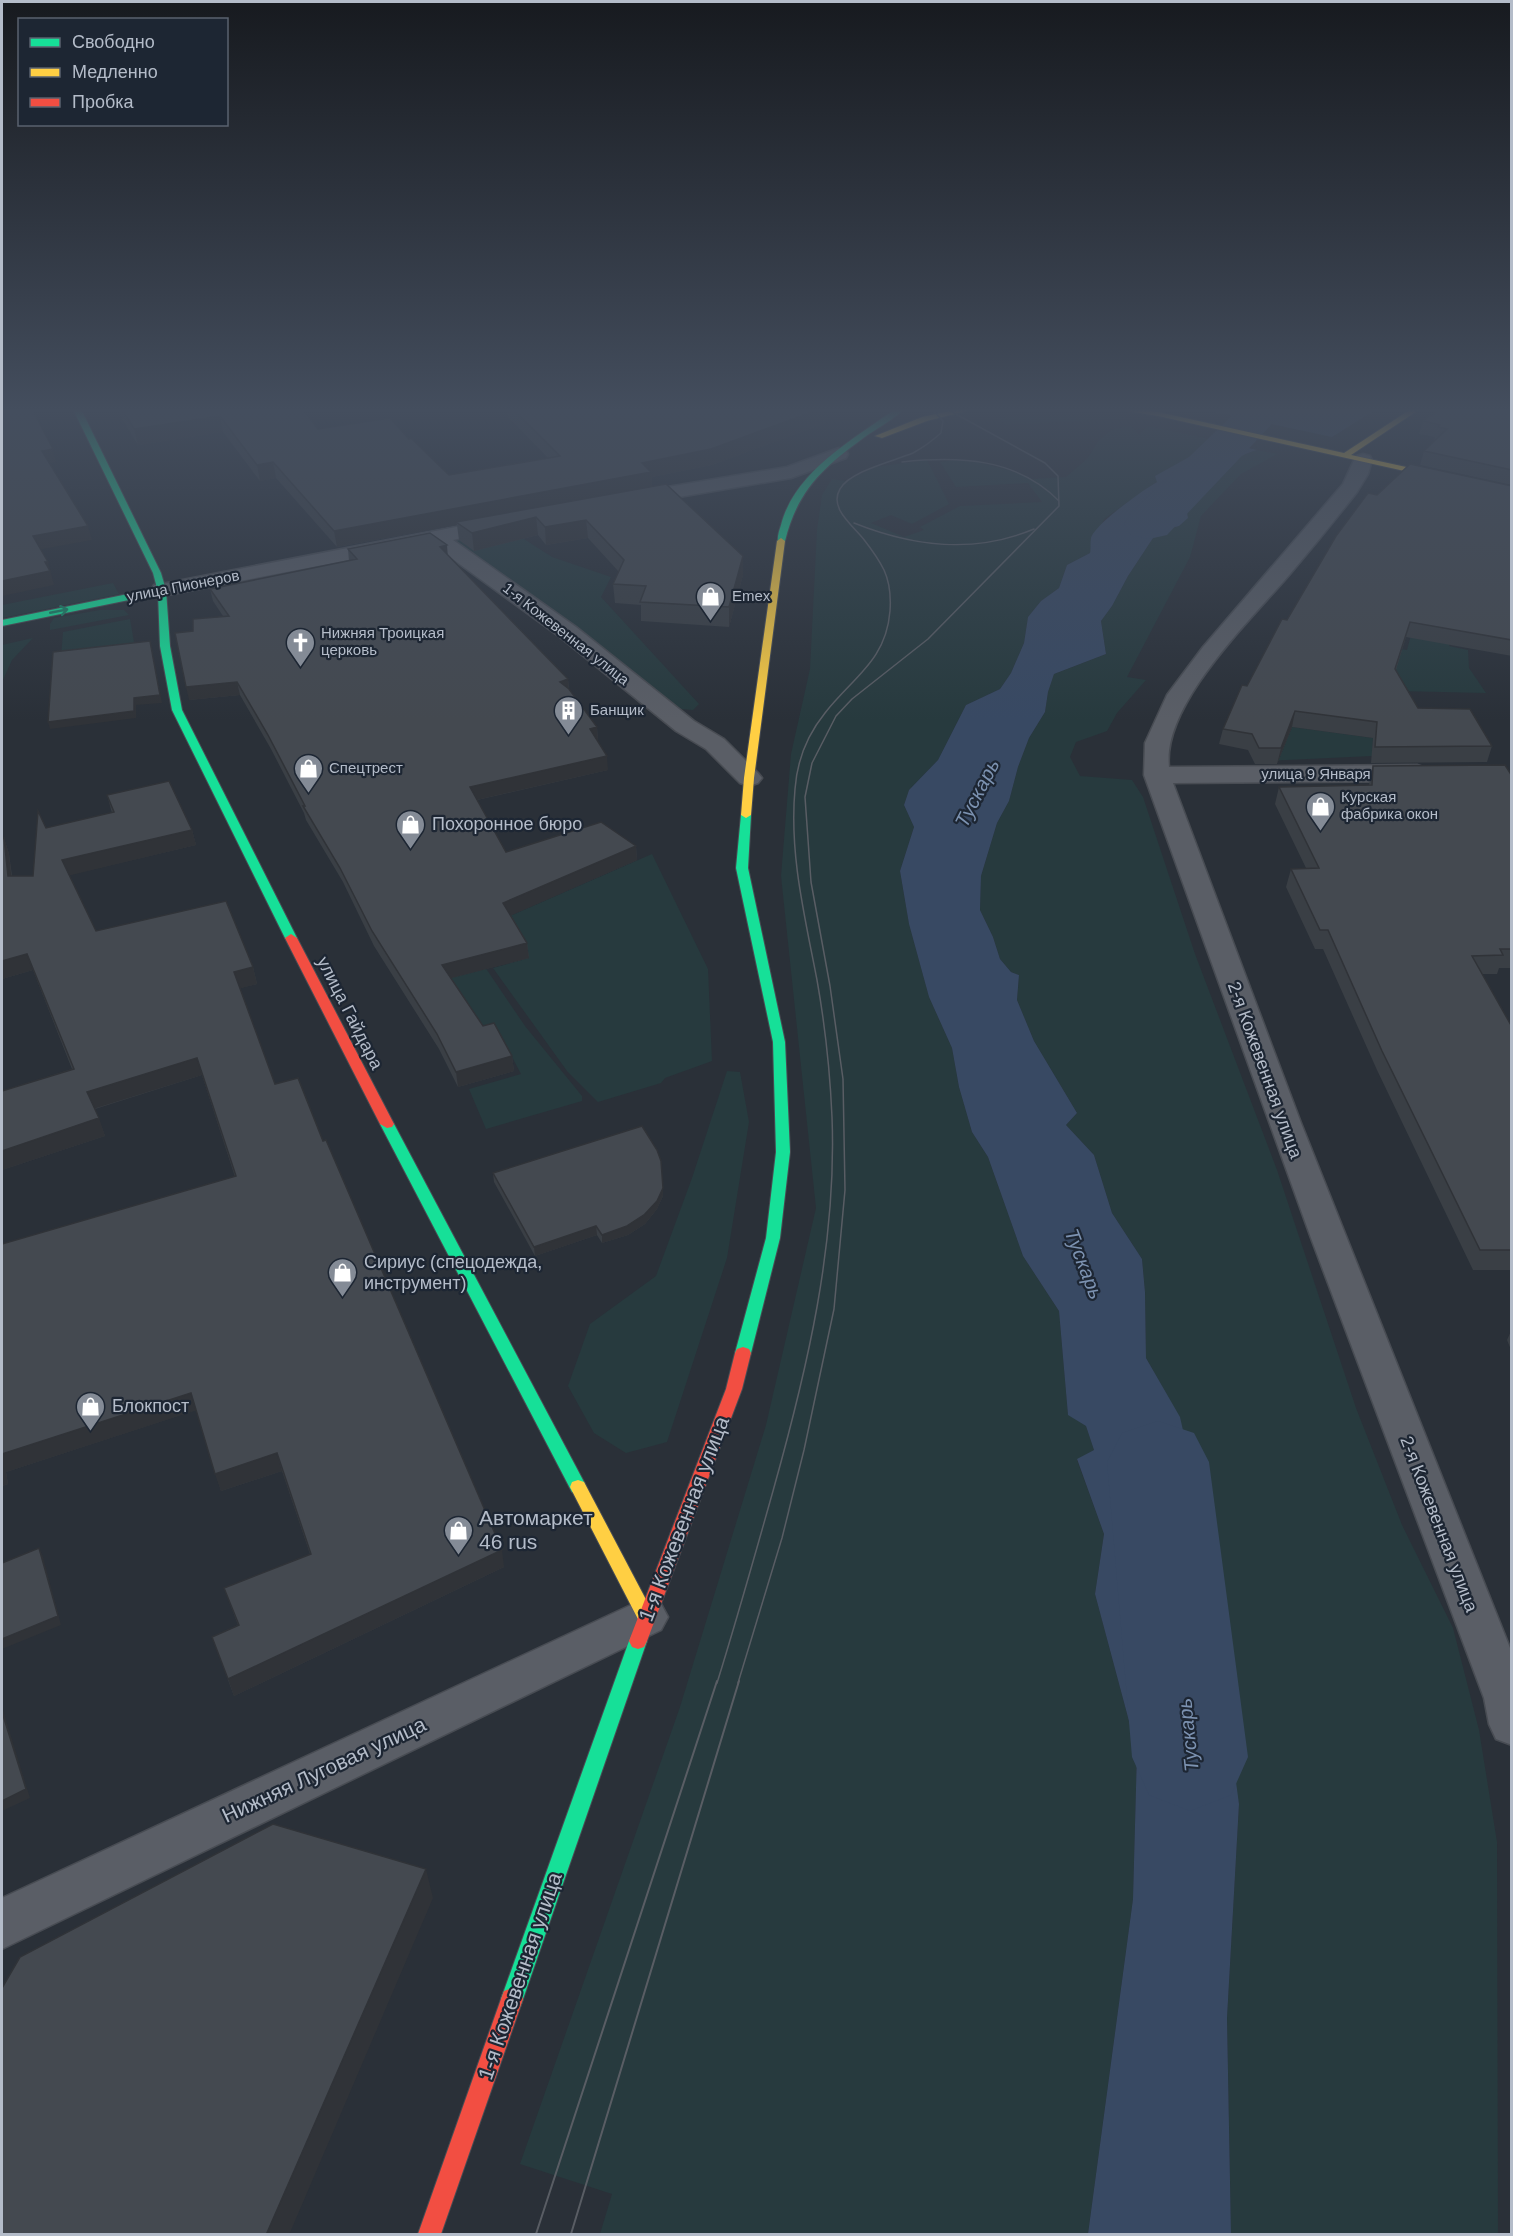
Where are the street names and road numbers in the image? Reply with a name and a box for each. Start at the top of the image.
street label: улица Пионеров [125,566,241,605]
street label: 1-я Кожевенная улица [500,579,633,689]
street label: улица 9 Января [1261,765,1371,782]
street label: улица Гайдара [313,953,387,1074]
street label: 2-я Кожевенная улица [1224,979,1307,1162]
street label: 1-я Кожевенная улица [634,1413,733,1625]
street label: 2-я Кожевенная улица [1396,1433,1482,1616]
street label: Нижняя Луговая улица [218,1712,430,1827]
street label: 1-я Кожевенная улица [473,1869,566,2083]

